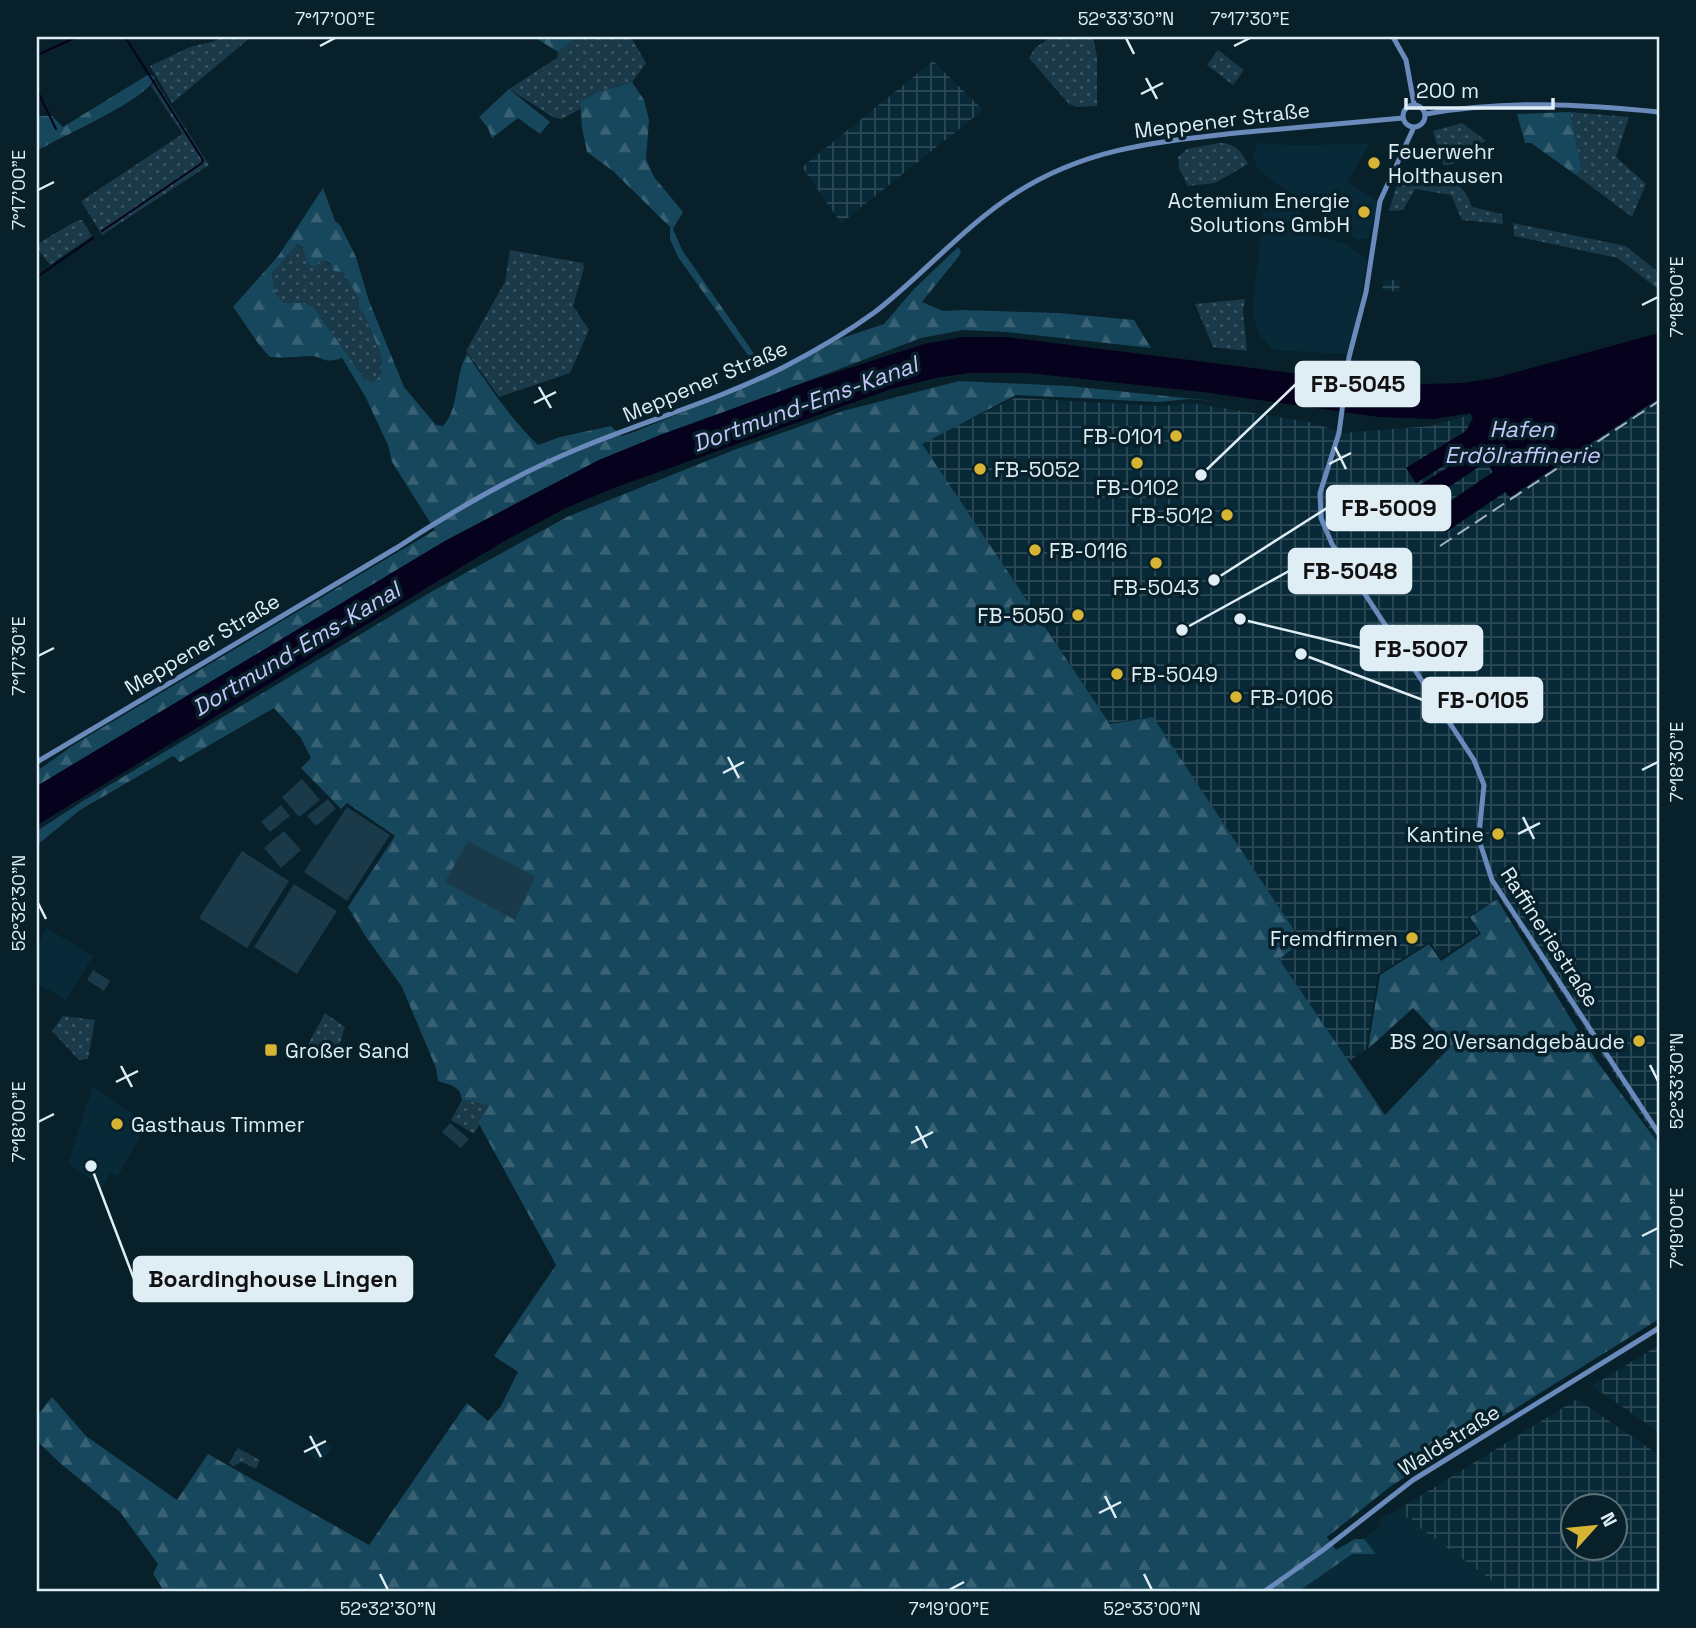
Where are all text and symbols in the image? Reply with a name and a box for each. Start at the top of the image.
text: 7°17'00"E [295,7,375,30]
text: 52°33'30"N [1078,7,1174,30]
text: 7°17'30"E [1210,7,1290,30]
scale bar [1406,66,1552,110]
text: 200 m [1416,77,1479,104]
street label: Meppener Straße [1133,96,1311,144]
place label: Feuerwehr Holthausen [1388,138,1503,189]
text: 7°17'00"E [7,150,30,230]
marker: Feuerwehr Holthausen [1366,155,1382,171]
place label: Actemium Energie Solutions GmbH [1168,187,1350,238]
marker: Actemium Energie Solutions GmbH [1356,204,1372,220]
text: 7°18'00"E [1665,256,1688,338]
street label: Meppener Straße [618,334,792,428]
water label: Dortmund-Ems-Kanal [688,349,924,459]
callout: FB-5045 [1296,362,1419,406]
text: FB-5045 [1311,369,1406,399]
water label: Hafen Erdölraffinerie [1445,414,1601,470]
place label: FB-0101 [1083,423,1162,450]
marker: FB-0101 [1168,428,1184,444]
marker: FB-0102 [1129,455,1145,471]
place label: FB-5052 [994,456,1080,483]
marker: FB-5052 [972,461,988,477]
place label: FB-0102 [1095,474,1179,501]
callout: FB-5009 [1327,486,1450,530]
text: FB-5009 [1341,493,1437,523]
place label: FB-5012 [1131,502,1213,529]
marker: FB-5012 [1219,507,1235,523]
place label: FB-0116 [1049,537,1128,564]
marker: FB-0116 [1027,542,1043,558]
callout: FB-5048 [1289,549,1411,593]
marker: FB-5043 [1148,555,1164,571]
text: FB-5048 [1303,556,1398,586]
water label: Dortmund-Ems-Kanal [187,574,407,723]
place label: FB-5043 [1113,574,1199,601]
street label: Meppener Straße [119,587,285,701]
place label: FB-5050 [977,602,1064,629]
marker: FB-5050 [1070,607,1086,623]
text: 7°17'30"E [7,616,30,696]
callout: FB-5007 [1361,626,1482,670]
text: FB-5007 [1374,634,1468,664]
place label: FB-5049 [1131,661,1218,688]
marker: FB-5049 [1109,666,1125,682]
callout: FB-0105 [1423,678,1542,722]
place label: FB-0106 [1250,684,1333,711]
text: FB-0105 [1437,685,1529,715]
marker: FB-0106 [1228,689,1244,705]
text: 7°18'30"E [1665,722,1688,802]
place label: Kantine [1406,821,1484,848]
marker: Kantine [1490,826,1506,842]
text: 52°32'30"N [7,855,30,951]
street label: Raffineriestraße [1495,862,1605,1012]
place label: Fremdfirmen [1270,925,1398,952]
marker: Fremdfirmen [1404,930,1420,946]
place label: BS 20 Versandgebäude [1390,1028,1625,1055]
marker: BS 20 Versandgebäude [1631,1033,1647,1049]
text: 52°33'30"N [1665,1033,1688,1129]
place label: Großer Sand [285,1037,410,1064]
marker: Großer Sand [263,1042,279,1058]
text: 7°18'00"E [7,1081,30,1163]
place label: Gasthaus Timmer [131,1111,305,1138]
marker: Gasthaus Timmer [109,1116,125,1132]
text: 7°19'00"E [1665,1188,1688,1268]
callout: Boardinghouse Lingen [134,1257,412,1301]
text: Boardinghouse Lingen [148,1264,398,1294]
street label: Waldstraße [1393,1398,1505,1482]
north arrow [1560,1492,1630,1562]
text: N [1595,1508,1623,1531]
text: 52°32'30"N [340,1597,436,1620]
text: 7°19'00"E [909,1597,989,1620]
text: 52°33'00"N [1103,1597,1201,1620]

